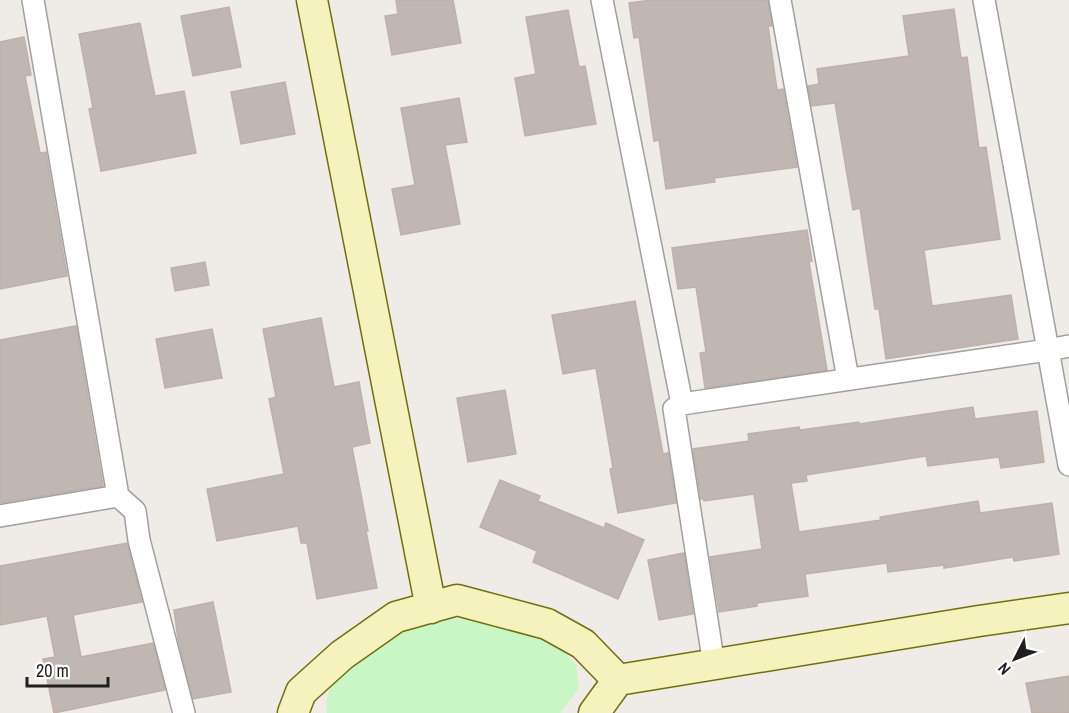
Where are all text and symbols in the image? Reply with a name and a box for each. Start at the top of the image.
north arrow [985,629,1045,689]
scale bar [27,650,108,688]
text: 20 m [36,658,69,683]
text: N [993,658,1015,680]

